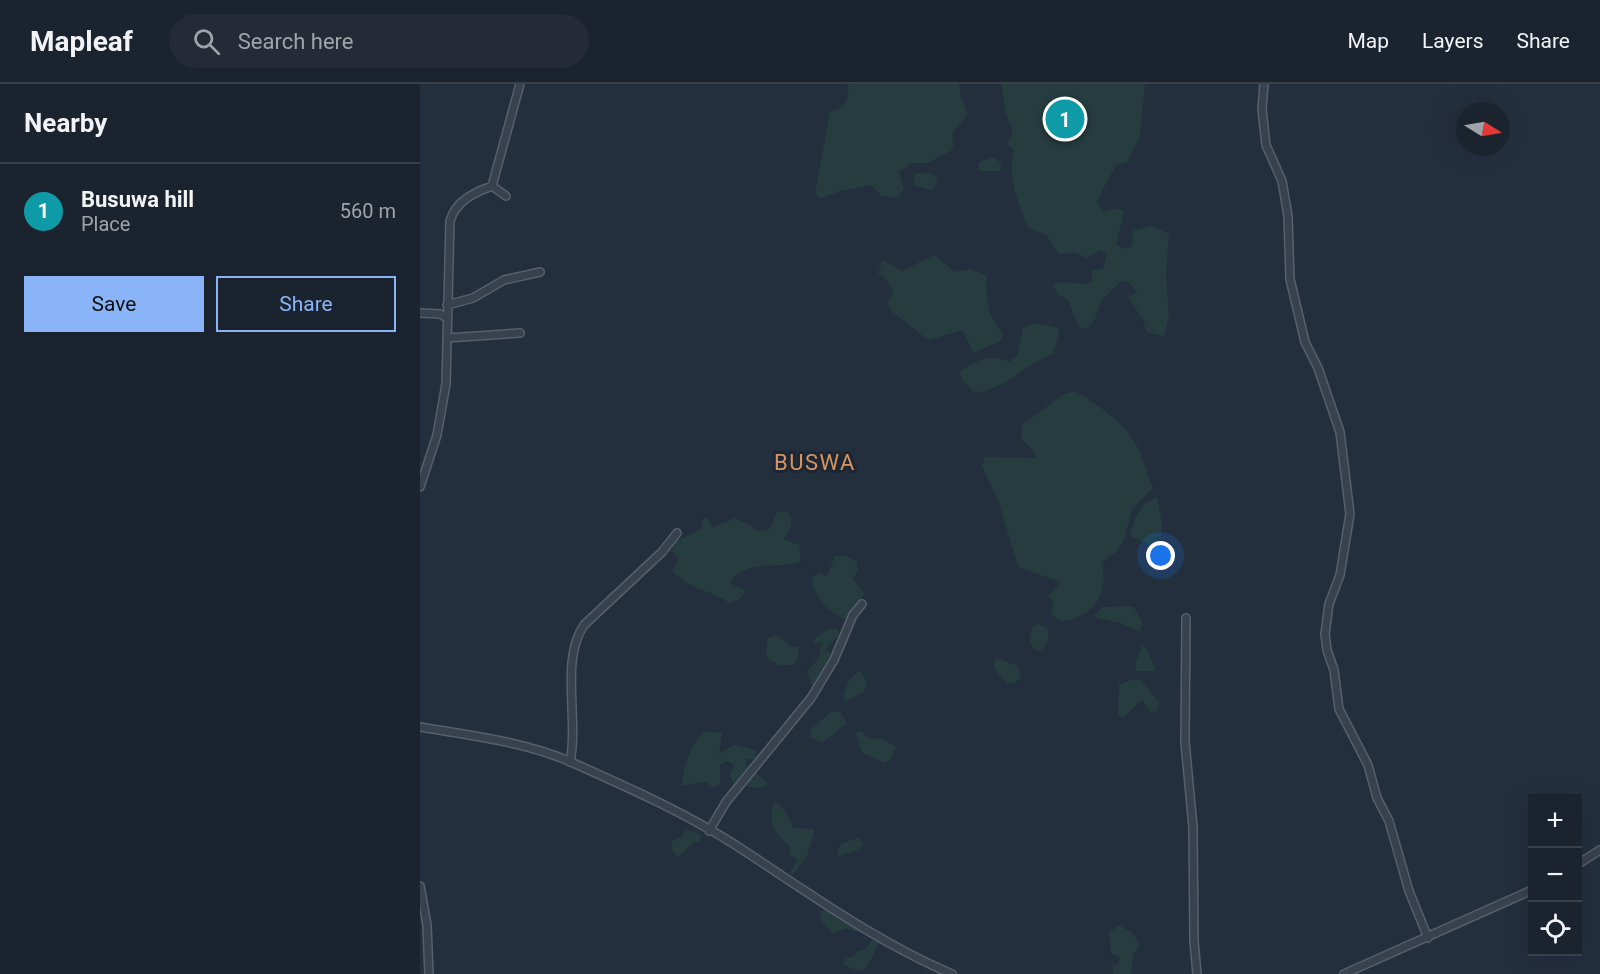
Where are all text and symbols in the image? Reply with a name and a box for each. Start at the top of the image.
search box [169,14,589,68]
text: Mapleaf [30,25,133,58]
icon: search [190,25,223,58]
text: Search here [238,29,354,54]
text: Map [1347,29,1389,53]
text: Layers [1422,29,1483,53]
text: Share [1516,29,1570,53]
pin: 1 [1046,96,1084,141]
north arrow [1456,102,1510,156]
text: Nearby [24,108,107,138]
text: Busuwa hill [81,187,194,212]
text: 1 [38,199,49,223]
text: 560 m [340,199,396,223]
text: Place [81,212,130,236]
button: Save [24,276,204,332]
button: Share [216,276,396,332]
district label: BUSWA [774,450,856,475]
your location [1146,541,1175,570]
map controls [1528,794,1582,956]
button: + [1528,794,1582,848]
button: − [1528,848,1582,902]
button: locate [1528,902,1582,956]

